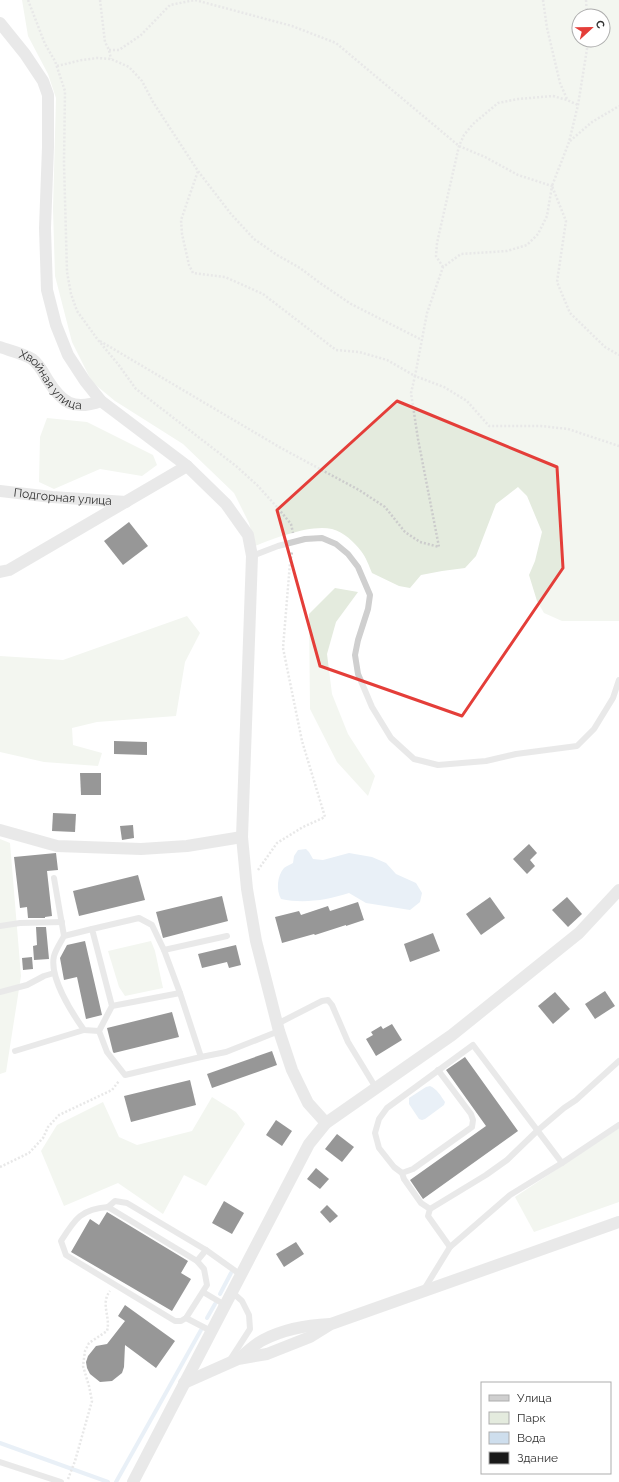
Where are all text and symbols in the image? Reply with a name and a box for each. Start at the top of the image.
north arrow [571,8,611,48]
text: С [592,19,607,31]
street label: Хвойная улица [17,347,82,412]
street label: Подгорная улица [13,486,112,508]
legend [481,1382,611,1474]
text: Улица [517,1391,552,1405]
text: Парк [517,1411,546,1425]
text: Вода [517,1431,546,1445]
text: Здание [517,1451,558,1465]

